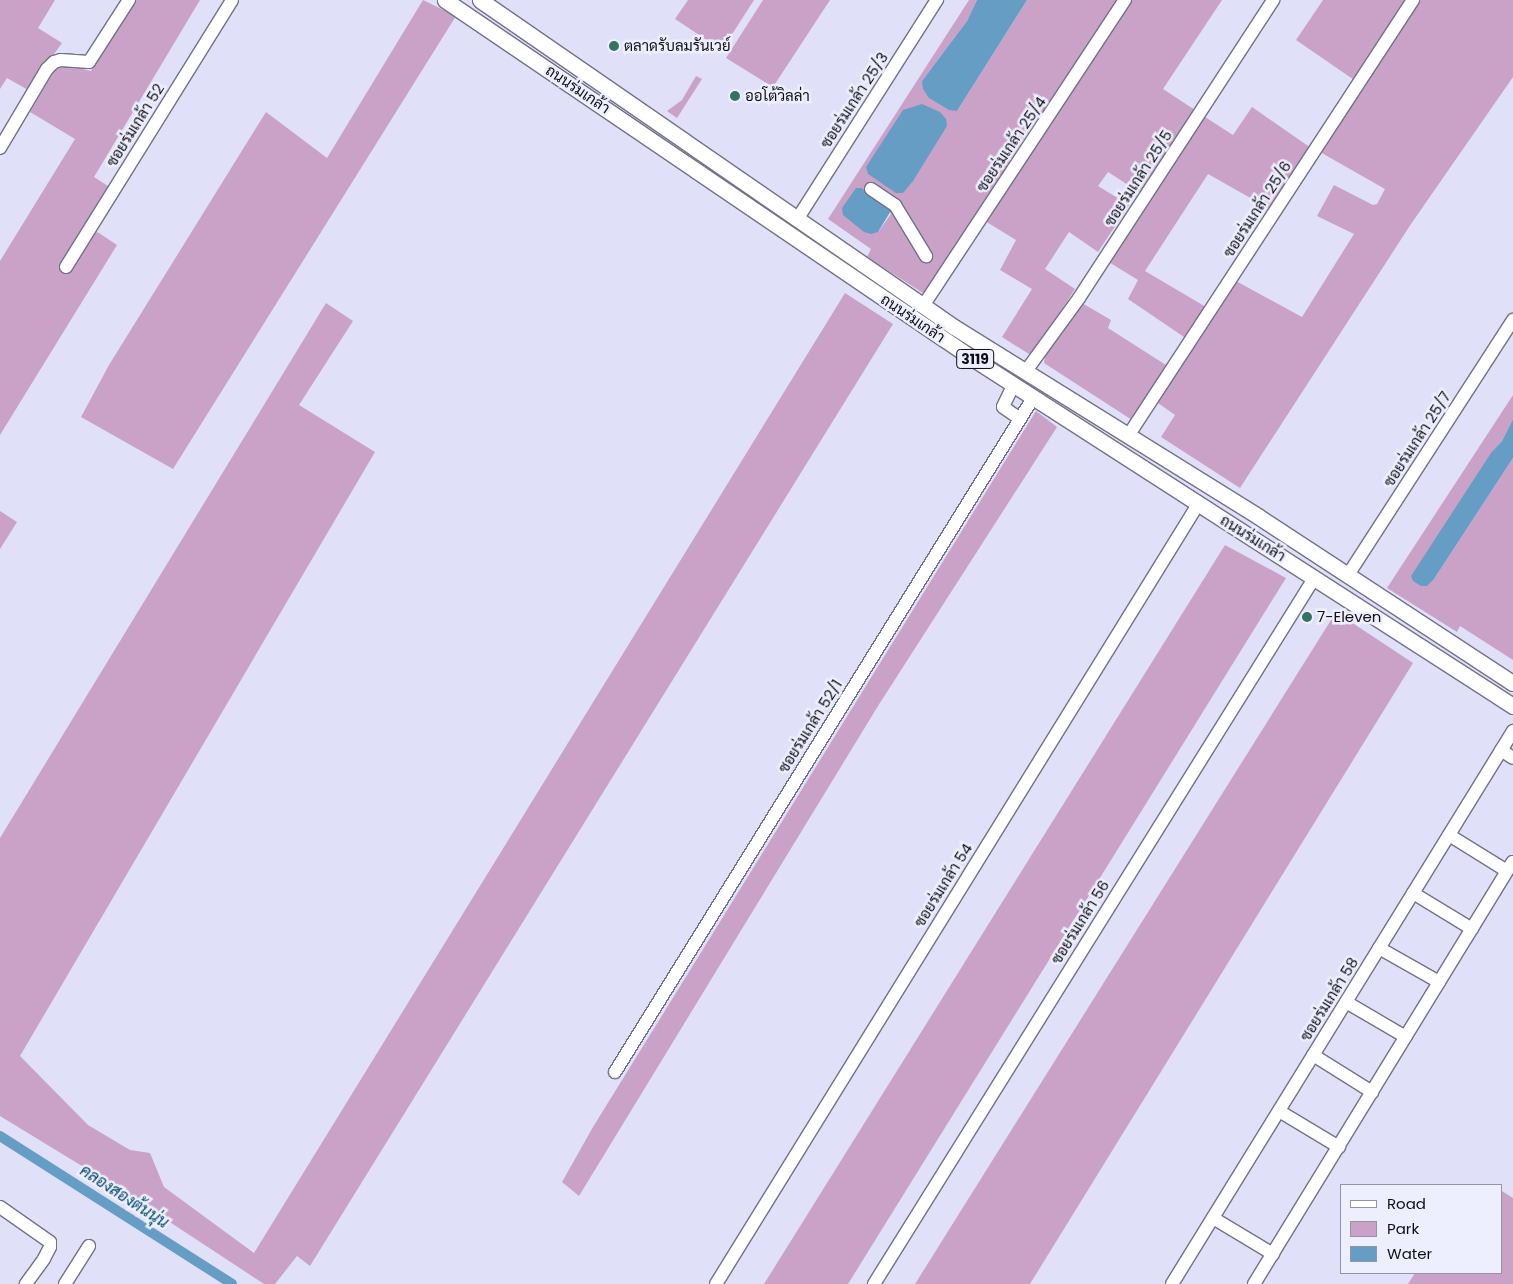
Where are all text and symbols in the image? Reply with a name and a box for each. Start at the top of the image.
place label: ตลาดรับลมรันเวย์ [624,37,731,55]
marker: ตลาดรับลมรันเวย์ [608,40,620,52]
street label: ซอยร่มเกล้า 25/3 [816,49,892,151]
street label: ถนนร่มเกล้า [542,61,614,117]
street label: ซอยร่มเกล้า 52 [102,80,168,170]
place label: ออโต้วิลล่า [745,87,810,105]
marker: ออโต้วิลล่า [729,90,741,102]
street label: ซอยร่มเกล้า 25/4 [973,93,1049,195]
street label: ซอยร่มเกล้า 25/5 [1100,127,1176,229]
street label: ซอยร่มเกล้า 25/6 [1219,158,1295,260]
street label: ถนนร่มเกล้า [877,290,949,346]
road number: 3119 [955,348,995,370]
street label: ซอยร่มเกล้า 25/7 [1380,388,1454,490]
street label: ถนนร่มเกล้า [1217,511,1289,565]
place label: 7-Eleven [1317,608,1381,626]
marker: 7-Eleven [1301,611,1313,623]
street label: ซอยร่มเกล้า 52/1 [774,676,846,776]
street label: ซอยร่มเกล้า 54 [910,840,976,930]
street label: ซอยร่มเกล้า 56 [1047,877,1113,967]
street label: ซอยร่มเกล้า 58 [1296,954,1362,1044]
water label: คลองสองต้นนุ่น [76,1161,172,1233]
legend [1340,1184,1503,1274]
text: Road [1387,1193,1426,1214]
text: Park [1387,1218,1419,1239]
text: Water [1387,1243,1432,1264]

